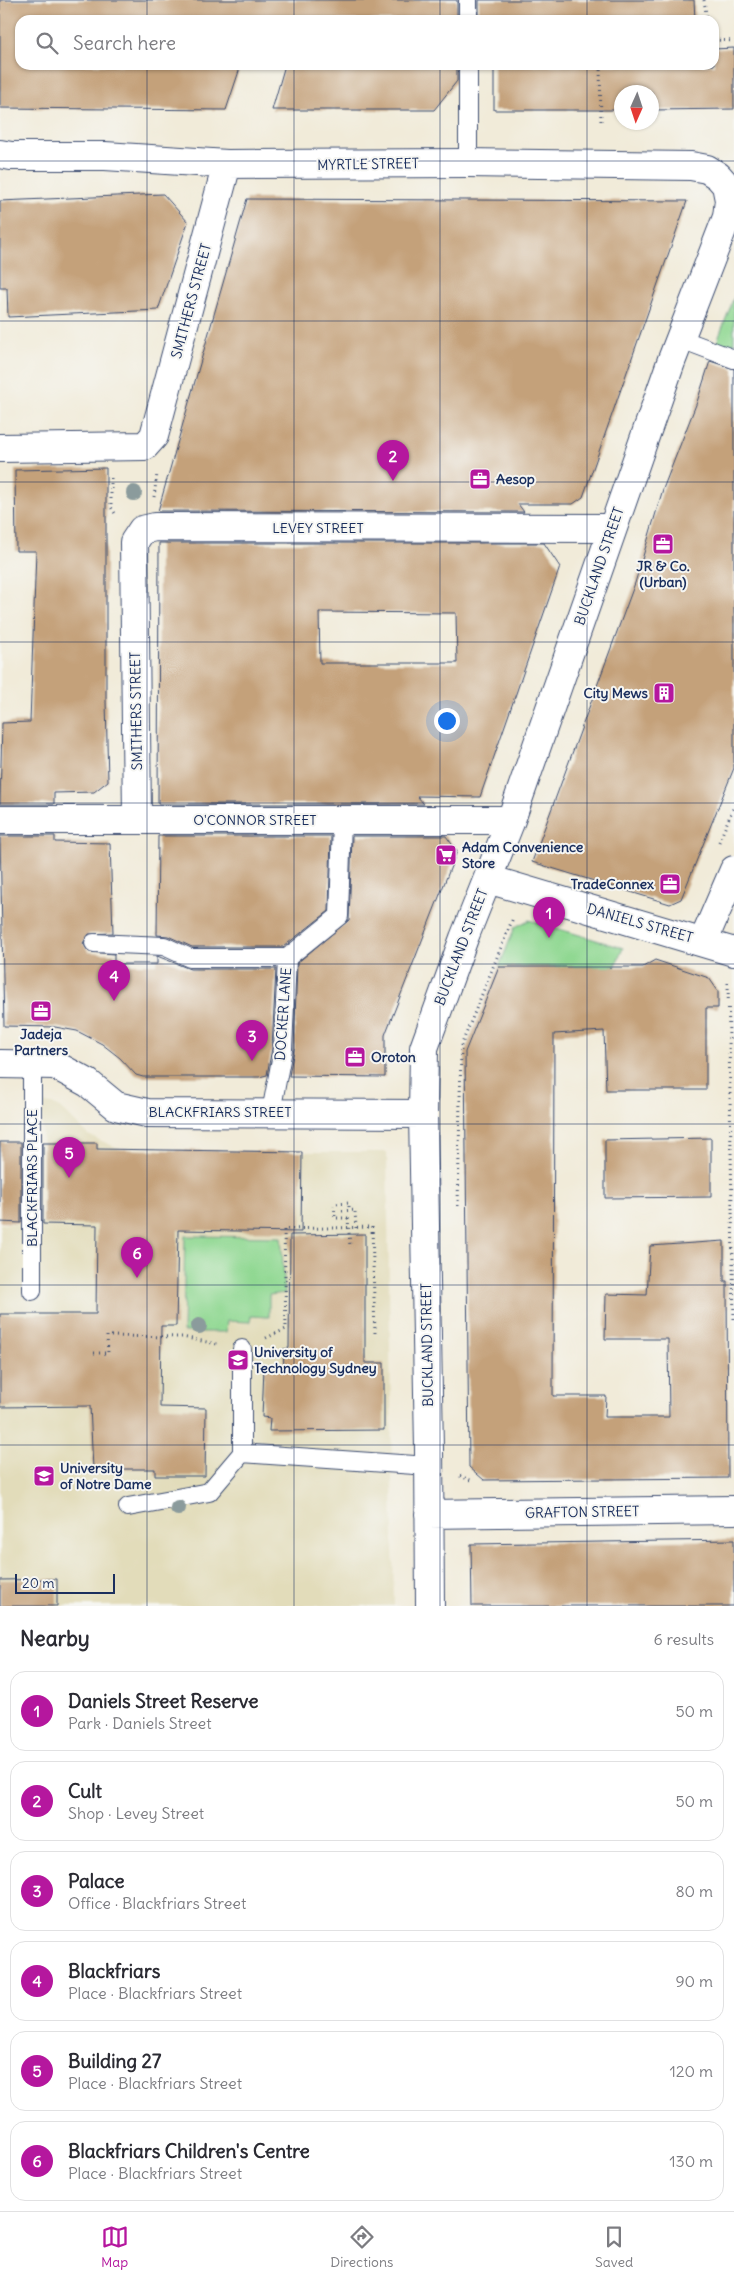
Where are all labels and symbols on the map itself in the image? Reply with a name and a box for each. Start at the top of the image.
north arrow [614,85,659,130]
street label: MYRTLE STREET [317,154,419,174]
street label: SMITHERS STREET [167,241,215,361]
pin: 2 [377,440,409,481]
office icon: Aesop [468,467,492,491]
place label: Aesop [496,470,535,488]
street label: BUCKLAND STREET [570,505,628,627]
street label: LEVEY STREET [272,519,364,537]
office icon: JR & Co. (Urban) [651,532,675,556]
place label: JR & Co. (Urban) [636,557,690,591]
street label: SMITHERS STREET [126,652,146,770]
building icon: City Mews [652,681,676,705]
place label: City Mews [583,684,649,702]
your location [434,708,460,734]
street label: O'CONNOR STREET [193,811,317,829]
place label: Adam Convenience Store [462,838,584,872]
supermarket icon: Adam Convenience Store [434,843,458,867]
office icon: TradeConnex [658,872,682,896]
place label: TradeConnex [571,875,654,893]
street label: BUCKLAND STREET [430,886,492,1008]
pin: 1 [533,897,565,938]
street label: DANIELS STREET [585,899,695,947]
pin: 4 [98,960,130,1001]
street label: DOCKER LANE [271,967,295,1061]
office icon: Jadeja Partners [29,999,53,1023]
pin: 3 [236,1020,268,1061]
place label: Jadeja Partners [14,1025,69,1059]
office icon: Oroton [343,1045,367,1069]
place label: Oroton [371,1048,416,1066]
street label: BLACKFRIARS STREET [148,1103,292,1121]
street label: BLACKFRIARS PLACE [23,1109,41,1247]
pin: 5 [53,1137,85,1178]
pin: 6 [121,1237,153,1278]
street label: BUCKLAND STREET [417,1283,437,1407]
place label: University of Technology Sydney [254,1343,377,1377]
school or university icon: University of Technology Sydney [226,1348,250,1372]
place label: University of Notre Dame [60,1459,152,1493]
school or university icon: University of Notre Dame [32,1464,56,1488]
street label: GRAFTON STREET [525,1502,639,1522]
scale bar [15,1571,115,1594]

